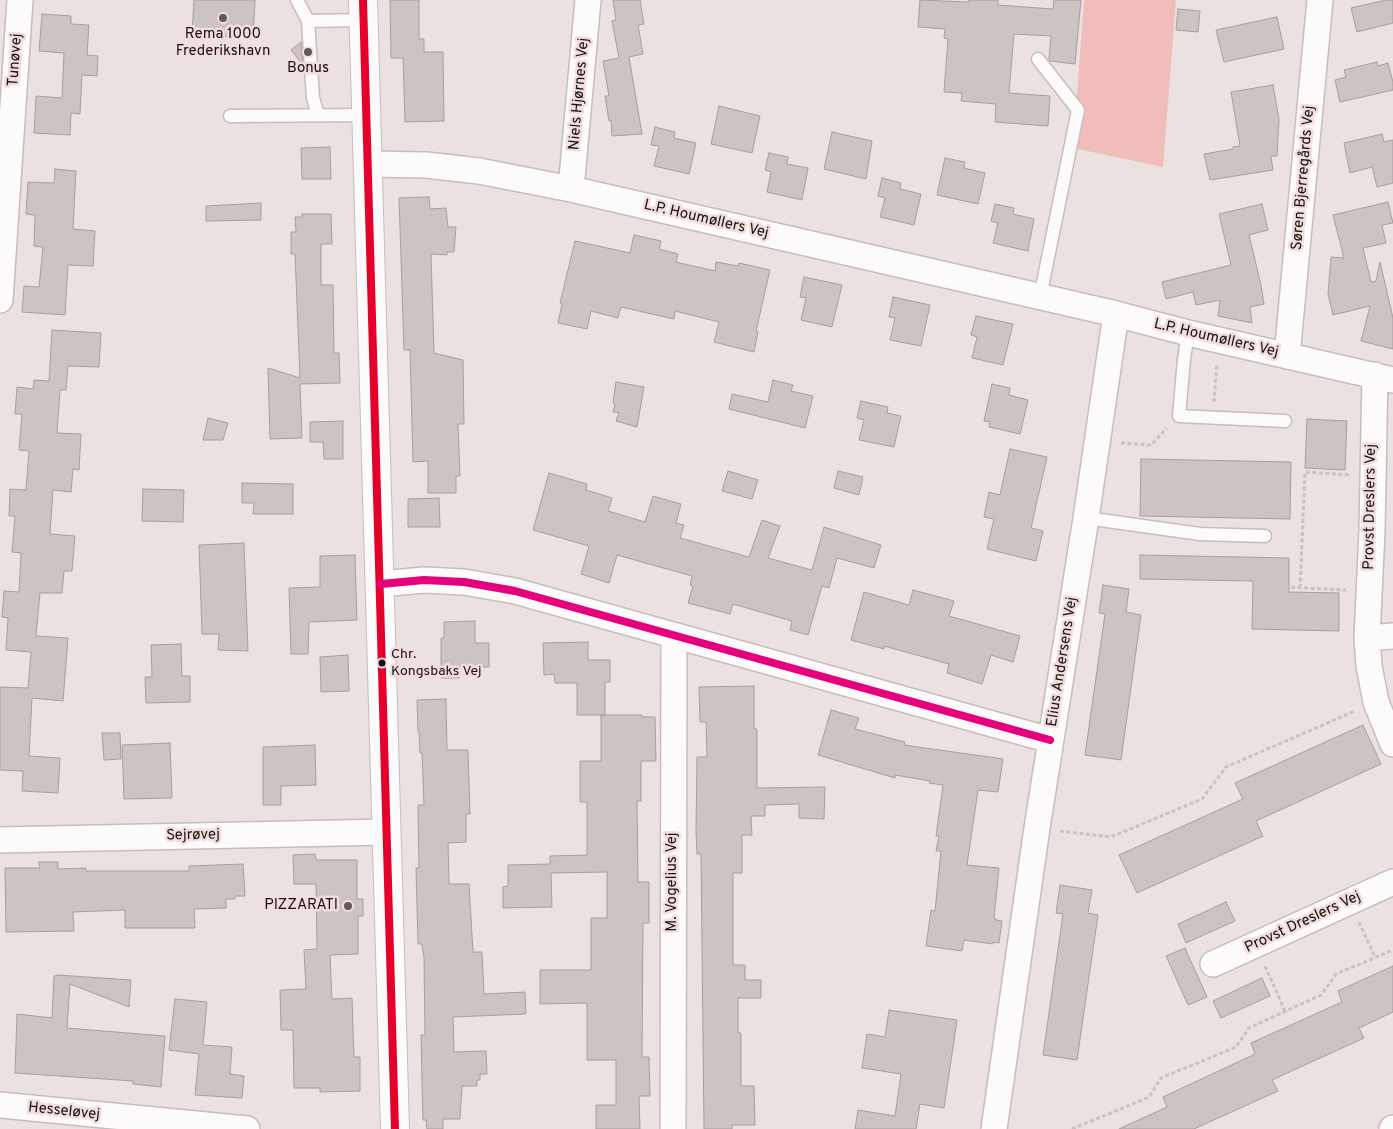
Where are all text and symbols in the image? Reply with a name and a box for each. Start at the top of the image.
marker: Rema 1000 Frederikshavn [217,12,229,24]
place label: Rema 1000 Frederikshavn [176,26,270,61]
street label: Tunøvej [5,33,27,87]
street label: Niels Hjørnes Vej [566,37,594,151]
marker: Bonus [302,46,314,58]
place label: Bonus [287,60,329,78]
street label: Søren Bjerregårds Vej [1289,105,1319,251]
street label: L.P. Houmøllers Vej [642,197,770,243]
street label: L.P. Houmøllers Vej [1152,316,1280,362]
street label: Provst Dreslers Vej [1361,444,1381,570]
street label: Elius Andersens Vej [1044,596,1082,728]
place label: Chr. Kongsbaks Vej [391,647,481,680]
marker: Chr. Kongsbaks Vej [377,658,387,668]
street label: Sejrøvej [166,827,220,845]
street label: M. Vogelius Vej [664,832,682,932]
street label: Provst Dreslers Vej [1242,888,1364,958]
place label: PIZZARATI [264,897,338,915]
marker: PIZZARATI [342,900,354,912]
street label: Hesseløvej [27,1099,101,1125]

